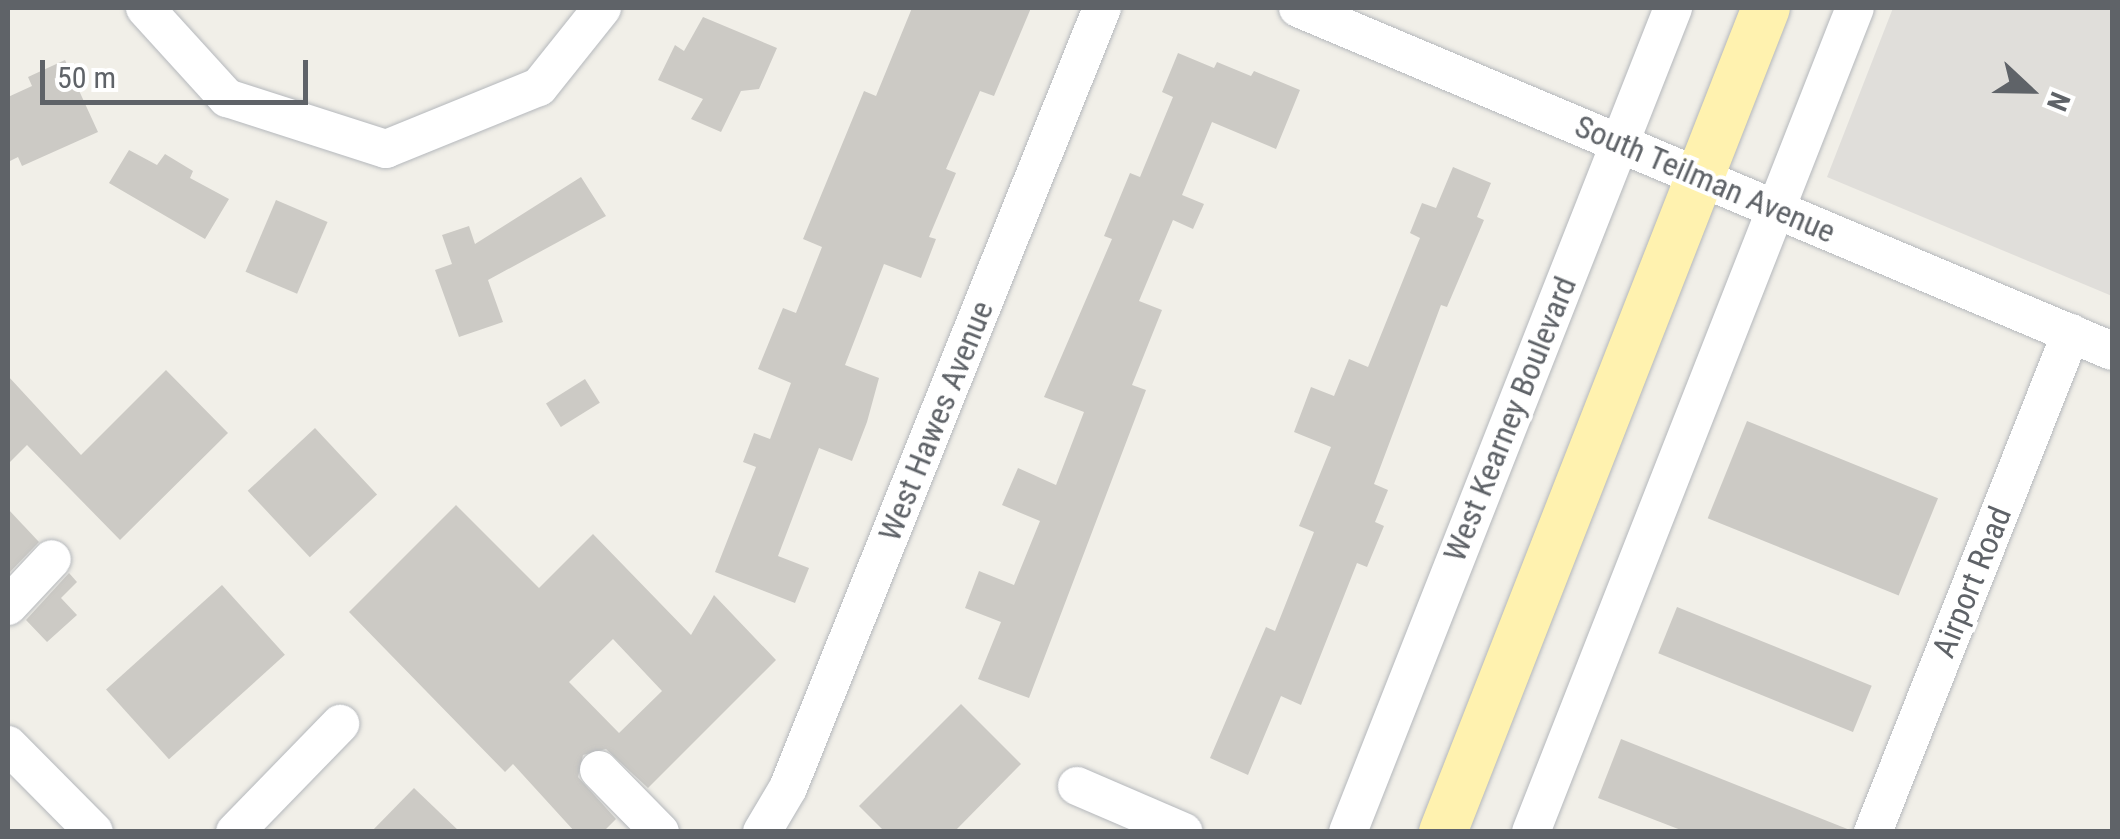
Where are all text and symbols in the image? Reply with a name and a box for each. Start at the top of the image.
scale bar [45,40,312,102]
north arrow [1980,40,2080,140]
text: 50 m [57,60,116,95]
text: N [2040,87,2077,116]
street label: South Teilman Avenue [1569,107,1841,251]
street label: West Kearney Boulevard [1435,271,1585,567]
street label: West Hawes Avenue [870,295,1002,547]
street label: Airport Road [1924,501,2020,663]

